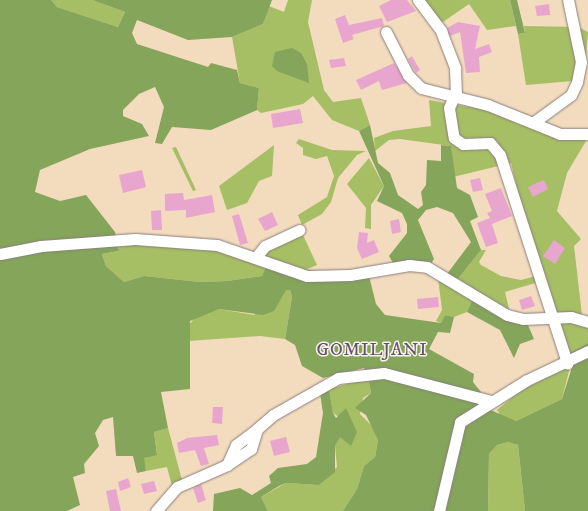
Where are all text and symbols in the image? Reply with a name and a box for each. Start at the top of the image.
district label: GOMILJANI [316,339,428,361]

